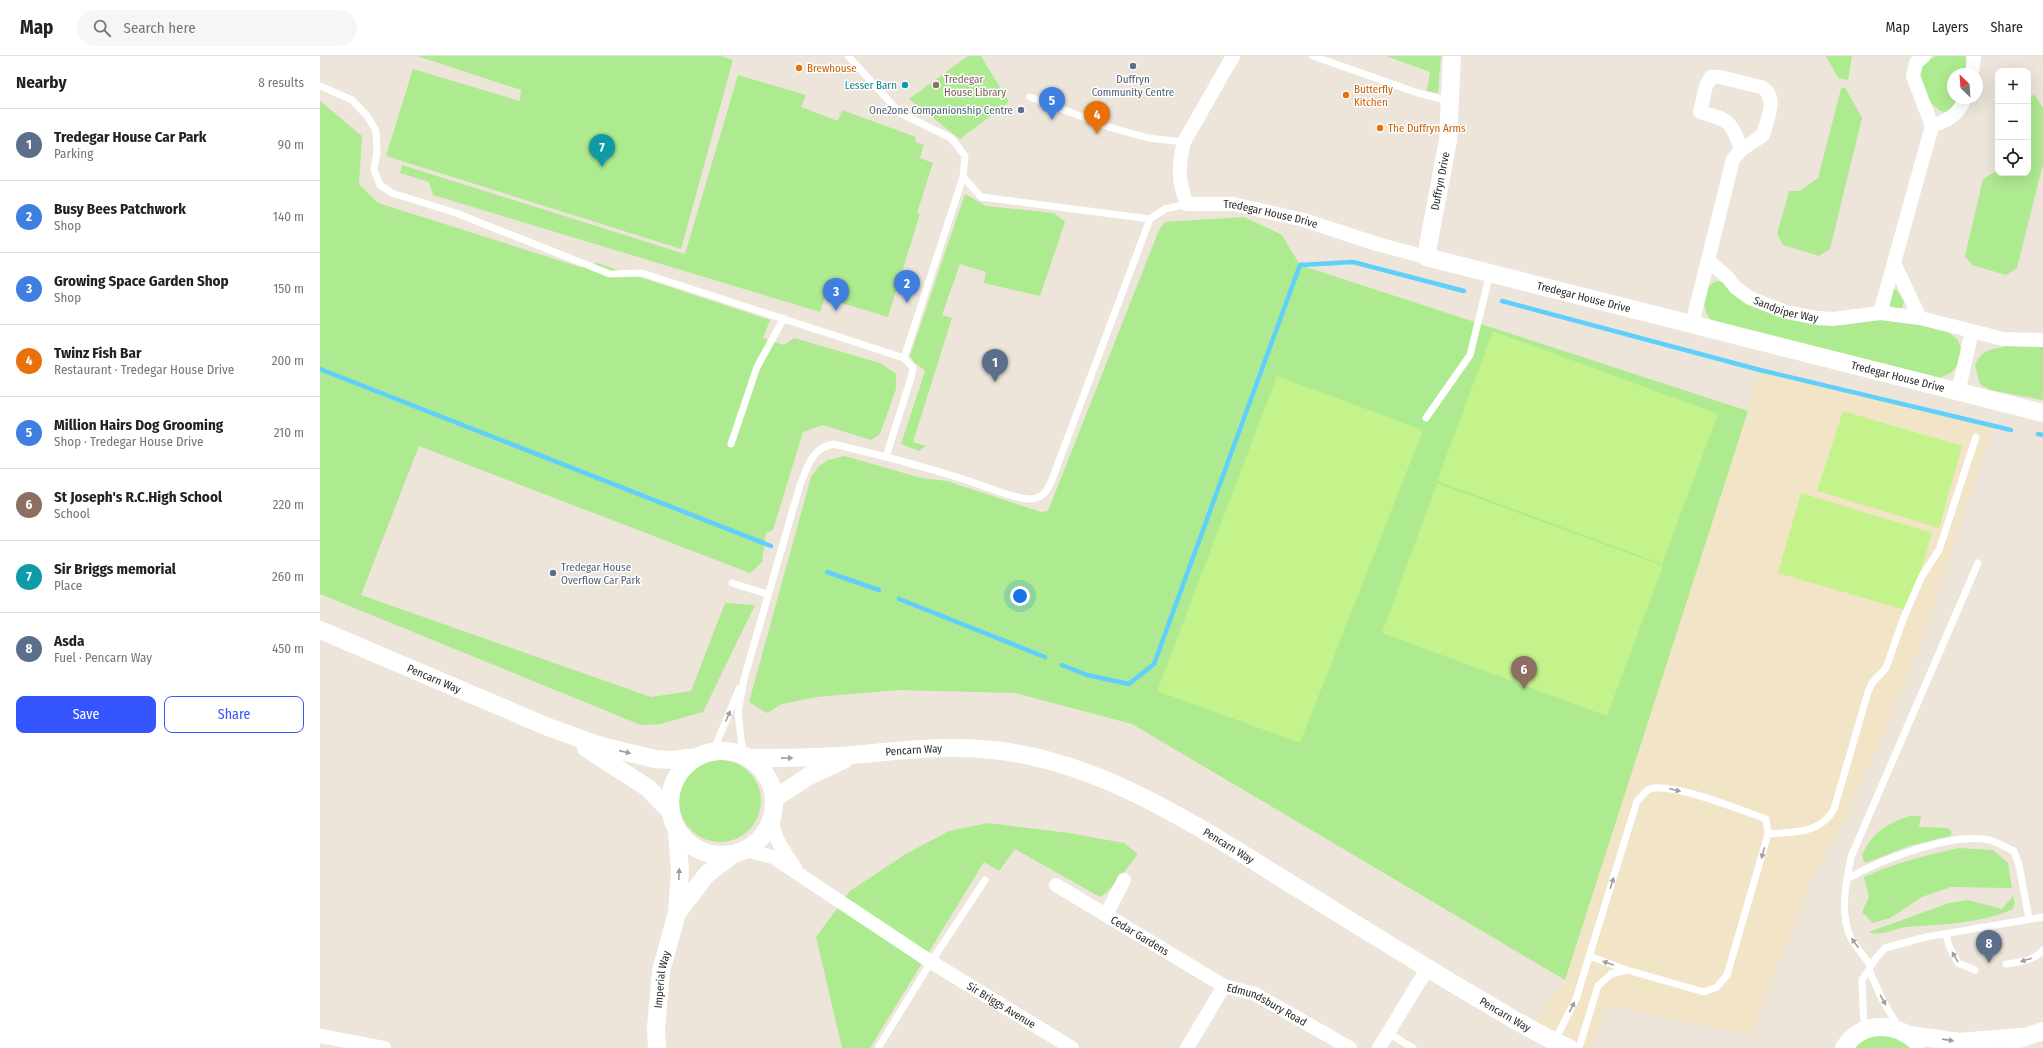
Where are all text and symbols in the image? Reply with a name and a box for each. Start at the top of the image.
search box [77,10,357,46]
text: Map [20,16,53,39]
icon: search [91,17,113,39]
text: Search here [123,19,196,37]
text: Map [1886,19,1910,36]
text: Layers [1932,19,1968,36]
text: Share [1990,19,2023,36]
marker: Duffryn Community Centre [1128,61,1138,71]
place label: Brewhouse [807,62,857,75]
marker: Brewhouse [794,63,804,73]
north arrow [1947,68,1983,104]
map controls [1995,68,2031,176]
button: + [1995,68,2031,104]
text: Nearby [16,72,67,93]
place label: Tredegar House Library [944,73,1006,99]
place label: Duffryn Community Centre [1092,73,1174,99]
text: 8 results [258,75,304,90]
place label: Lesser Barn [845,79,897,92]
marker: Lesser Barn [900,80,910,90]
marker: Tredegar House Library [931,80,941,90]
place label: Butterfly Kitchen [1354,83,1393,109]
pin: 5 [1039,87,1065,120]
marker: Butterfly Kitchen [1341,90,1351,100]
pin: 4 [1084,101,1110,134]
place label: One2one Companionship Centre [869,104,1013,117]
button: − [1995,104,2031,140]
marker: One2one Companionship Centre [1016,105,1026,115]
place label: The Duffryn Arms [1388,122,1466,135]
marker: The Duffryn Arms [1375,123,1385,133]
text: Tredegar House Car Park [54,128,206,146]
pin: 7 [589,134,615,167]
text: 1 [26,137,32,152]
text: 90 m [278,137,304,152]
button: locate [1995,140,2031,176]
text: Parking [54,146,93,161]
street label: Duffryn Drive [1428,151,1453,211]
street label: Tredegar House Drive [1224,198,1319,231]
text: Busy Bees Patchwork [54,200,186,218]
text: 2 [26,209,32,224]
text: 140 m [273,209,304,224]
text: Shop [54,218,81,233]
pin: 2 [894,270,920,303]
text: Growing Space Garden Shop [54,272,229,290]
pin: 3 [823,278,849,311]
street label: Tredegar House Drive [1536,279,1632,315]
text: 3 [26,281,32,296]
text: 150 m [273,281,304,296]
text: Shop [54,290,81,305]
street label: Sandpiper Way [1752,294,1820,325]
text: Twinz Fish Bar [54,344,141,362]
pin: 1 [982,349,1008,382]
text: 4 [26,353,32,368]
text: 200 m [272,353,304,368]
street label: Tredegar House Drive [1850,359,1946,395]
text: Restaurant · Tredegar House Drive [54,362,234,377]
text: Million Hairs Dog Grooming [54,416,223,434]
text: 5 [26,425,32,440]
text: 210 m [274,425,304,440]
text: Shop · Tredegar House Drive [54,434,203,449]
text: St Joseph's R.C.High School [54,488,222,506]
text: 6 [26,497,32,512]
text: 220 m [273,497,304,512]
text: School [54,506,90,521]
text: Sir Briggs memorial [54,560,176,578]
place label: Tredegar House Overflow Car Park [561,561,641,587]
marker: Tredegar House Overflow Car Park [548,568,558,578]
text: 7 [26,569,32,584]
text: 260 m [272,569,304,584]
text: Place [54,578,82,593]
your location [1010,586,1030,606]
text: Asda [54,632,84,650]
text: 8 [26,641,32,656]
text: 450 m [272,641,304,656]
text: Fuel · Pencarn Way [54,650,152,665]
pin: 6 [1511,656,1537,689]
street label: Pencarn Way [405,662,463,696]
button: Save [16,696,156,733]
button: Share [164,696,304,733]
one-way arrow [725,710,731,721]
street label: Pencarn Way [885,742,942,759]
one-way arrow [619,749,632,755]
one-way arrow [781,755,794,761]
one-way arrow [1670,787,1682,793]
street label: Pencarn Way [1201,826,1256,867]
one-way arrow [1760,847,1766,859]
one-way arrow [676,868,683,880]
one-way arrow [1609,877,1615,889]
street label: Cedar Gardens [1108,913,1171,959]
pin: 8 [1976,930,2002,963]
one-way arrow [1851,938,1859,949]
street label: Imperial Way [652,949,673,1009]
one-way arrow [1952,951,1959,963]
one-way arrow [2019,957,2031,963]
one-way arrow [1602,960,1614,966]
street label: Sir Briggs Avenue [964,979,1038,1031]
street label: Edmundsbury Road [1225,981,1309,1029]
street label: Pencarn Way [1477,995,1533,1035]
one-way arrow [1879,995,1886,1006]
one-way arrow [1568,1001,1575,1013]
one-way arrow [1942,1037,1954,1043]

